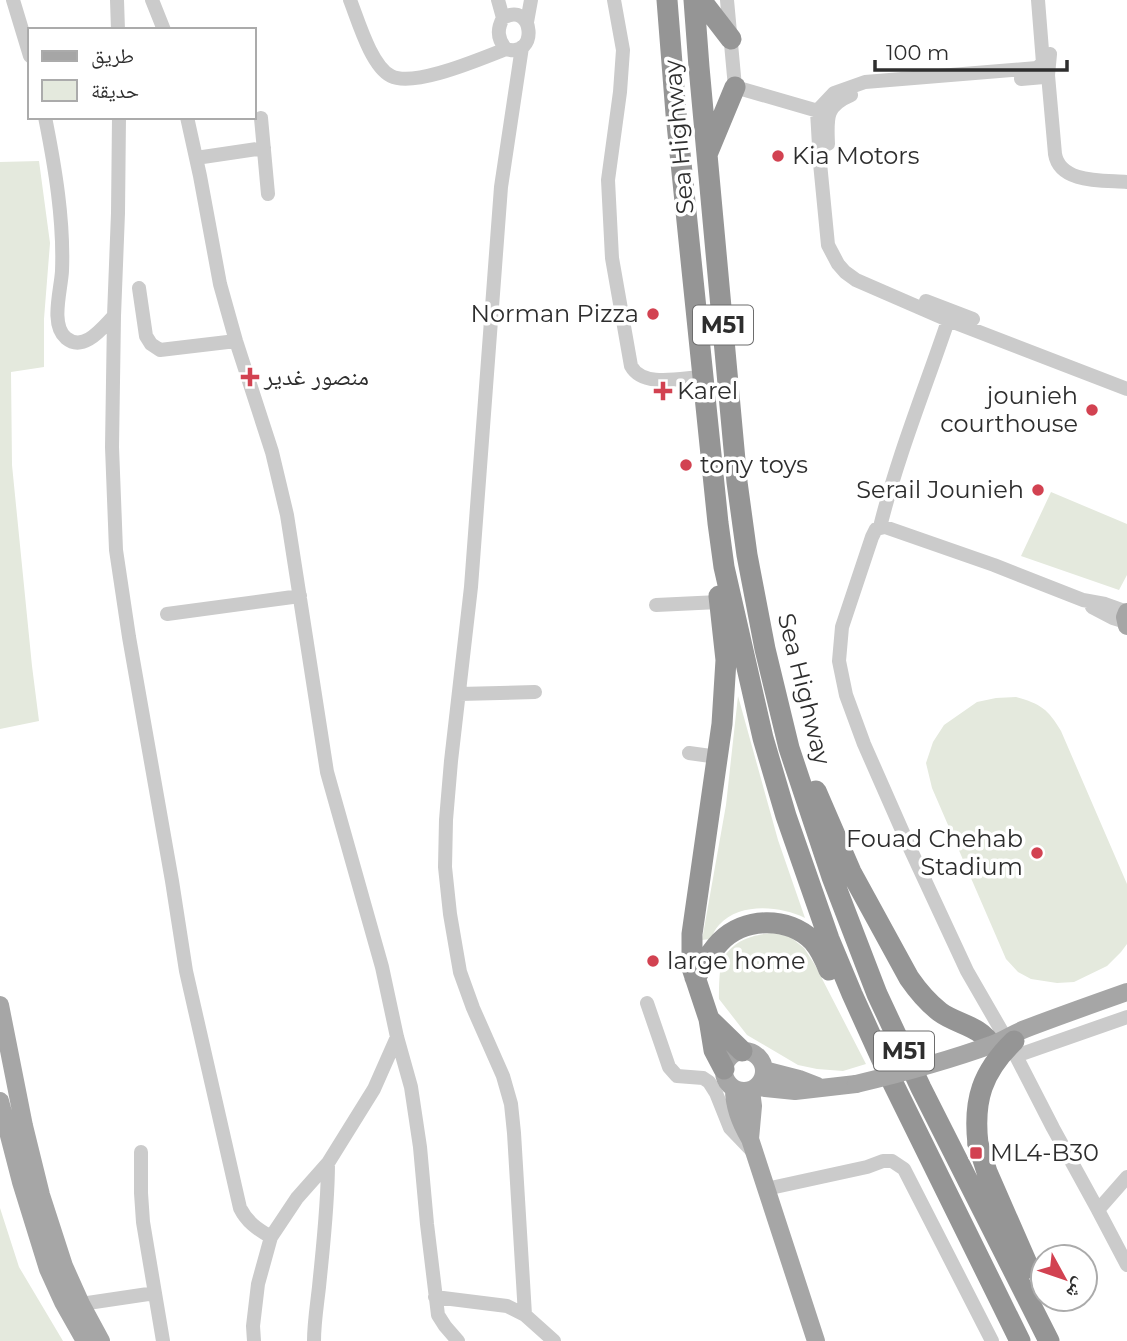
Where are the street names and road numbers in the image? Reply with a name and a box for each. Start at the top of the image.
street label: Sea Highway [657,59,700,216]
road number: M51 [693,306,753,344]
street label: Sea Highway [772,610,837,768]
road number: M51 [874,1032,934,1070]

